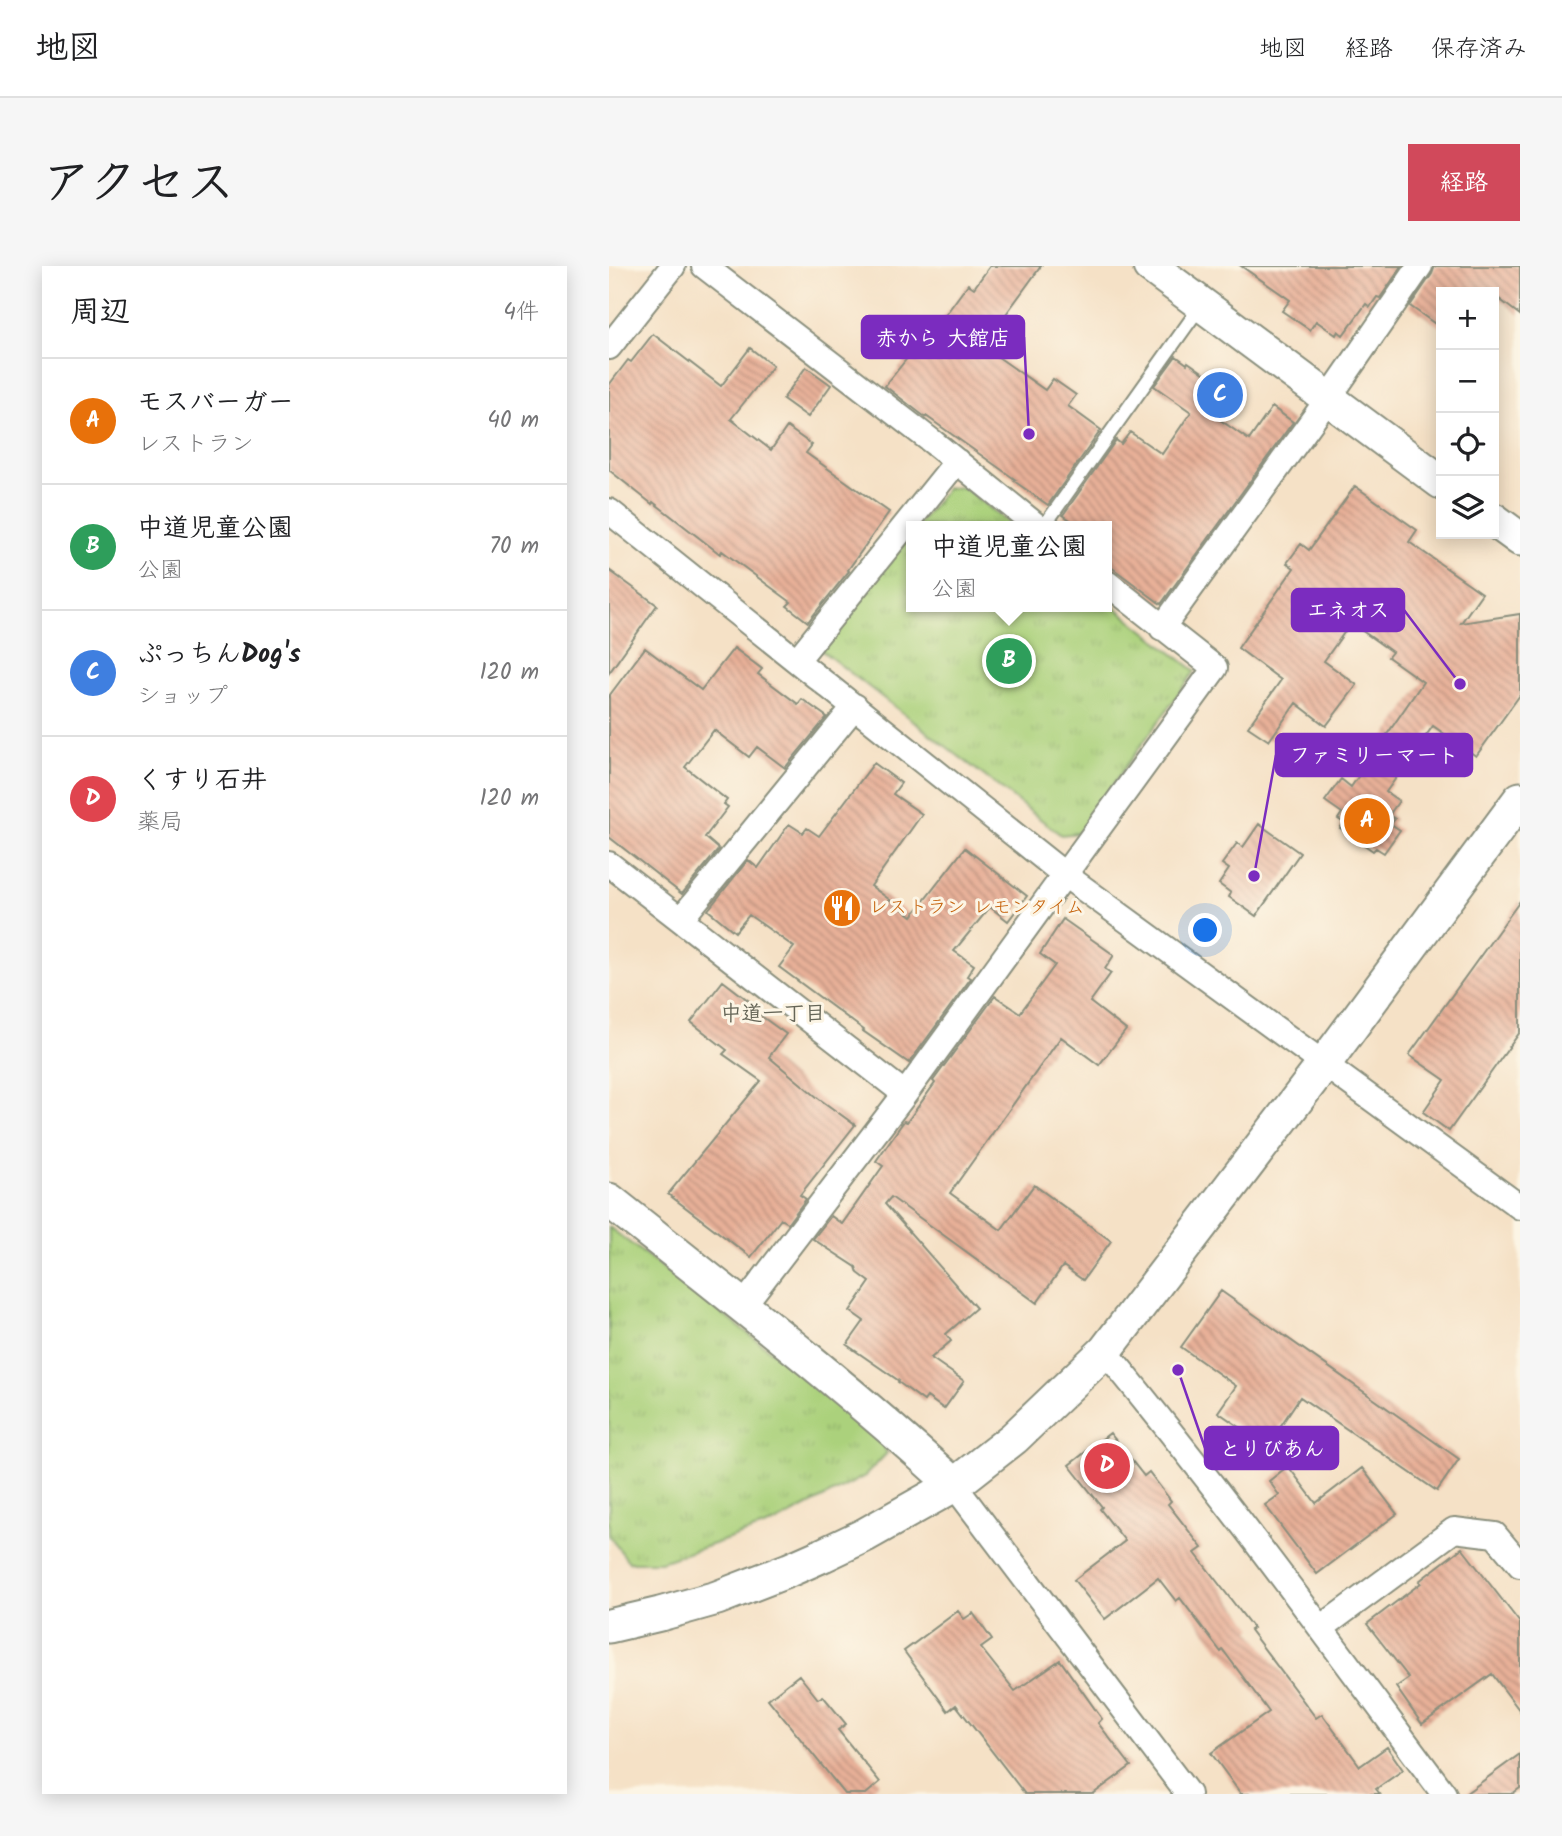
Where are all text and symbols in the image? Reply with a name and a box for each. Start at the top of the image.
text: 地図 [35,23,101,76]
text: 地図 [1259,30,1307,69]
text: 経路 [1345,30,1393,69]
text: 保存済み [1431,30,1527,69]
button: 経路 [1408,144,1520,221]
text: アクセス [42,146,235,224]
map controls [1436,287,1499,539]
button: + [1436,287,1499,350]
text: 周辺 [70,289,130,337]
text: 4件 [503,295,539,331]
callout: 赤から 大館店 [862,316,1024,358]
text: 赤から 大館店 [876,323,1010,356]
button: − [1436,350,1499,413]
pin: C [1197,369,1243,421]
text: モスバーガー [137,382,294,424]
text: A [86,403,100,439]
text: 40 m [487,403,539,439]
button: locate [1436,413,1499,476]
text: レストラン [137,427,254,463]
button: layers [1436,476,1499,539]
text: 中道児童公園 [137,508,293,550]
popup [906,521,1112,612]
text: 中道児童公園 [931,527,1087,569]
text: B [86,529,100,565]
text: 70 m [489,529,539,565]
text: 公園 [137,553,183,589]
text: 公園 [931,572,977,608]
callout: エネオス [1292,589,1404,631]
text: エネオス [1307,595,1389,628]
text: ぷっちんDog's [137,634,301,676]
pin: B [986,635,1032,687]
text: C [86,655,100,691]
text: 120 m [479,655,539,691]
text: ショップ [137,679,228,715]
callout: ファミリーマート [1276,734,1472,776]
text: ファミリーマート [1290,740,1458,773]
text: くすり石井 [137,760,267,802]
text: D [85,781,101,817]
text: 120 m [479,781,539,817]
pin: A [1344,795,1390,847]
text: 薬局 [137,805,183,841]
restaurant icon: レストラン レモンタイム [821,887,863,929]
place label: レストラン レモンタイム [869,893,1085,923]
your location [1188,913,1222,947]
district label: 中道一丁目 [721,998,826,1031]
callout: とりびあん [1205,1427,1338,1469]
text: とりびあん [1220,1434,1325,1467]
pin: D [1084,1440,1130,1492]

